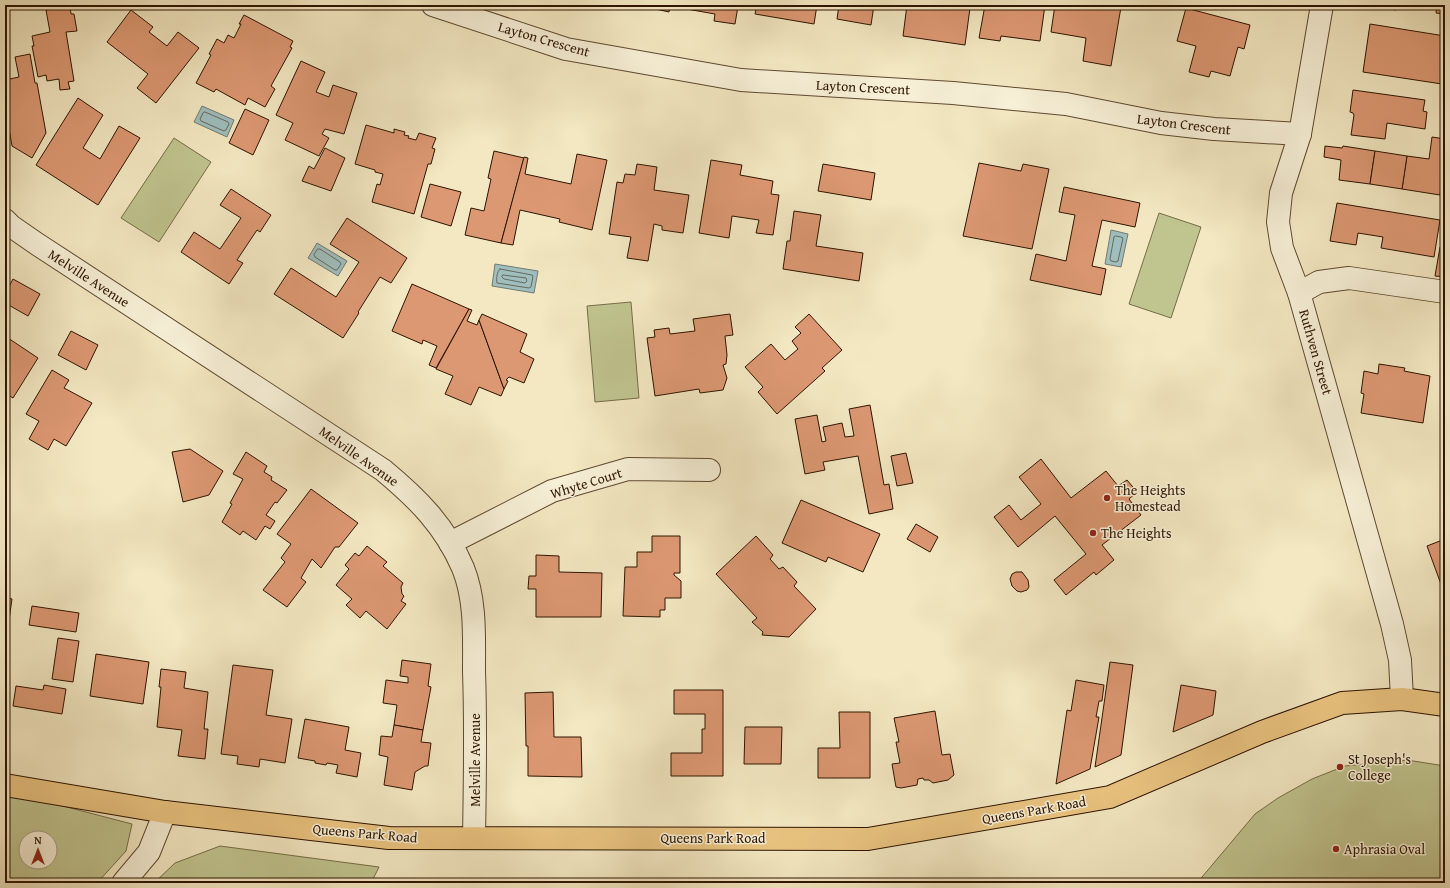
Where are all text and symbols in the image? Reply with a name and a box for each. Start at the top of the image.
street label: Layton Crescent [496,16,592,62]
street label: Layton Crescent [815,75,911,99]
street label: Layton Crescent [1136,108,1232,140]
street label: Melville Avenue [44,244,134,312]
street label: Ruthven Street [1294,307,1338,397]
street label: Melville Avenue [315,421,403,491]
street label: Whyte Court [548,463,625,503]
place label: The Heights Homestead [1115,480,1185,516]
marker: The Heights Homestead [1102,493,1112,503]
place label: The Heights [1101,523,1171,543]
marker: The Heights [1088,528,1098,538]
street label: Melville Avenue [465,713,485,807]
place label: St Joseph's College [1348,749,1411,785]
marker: St Joseph's College [1335,762,1345,772]
street label: Queens Park Road [980,791,1088,829]
street label: Queens Park Road [312,818,419,848]
street label: Queens Park Road [660,828,766,848]
north arrow [18,830,58,870]
text: N [34,832,42,848]
place label: Aphrasia Oval [1344,839,1425,859]
marker: Aphrasia Oval [1331,844,1341,854]

